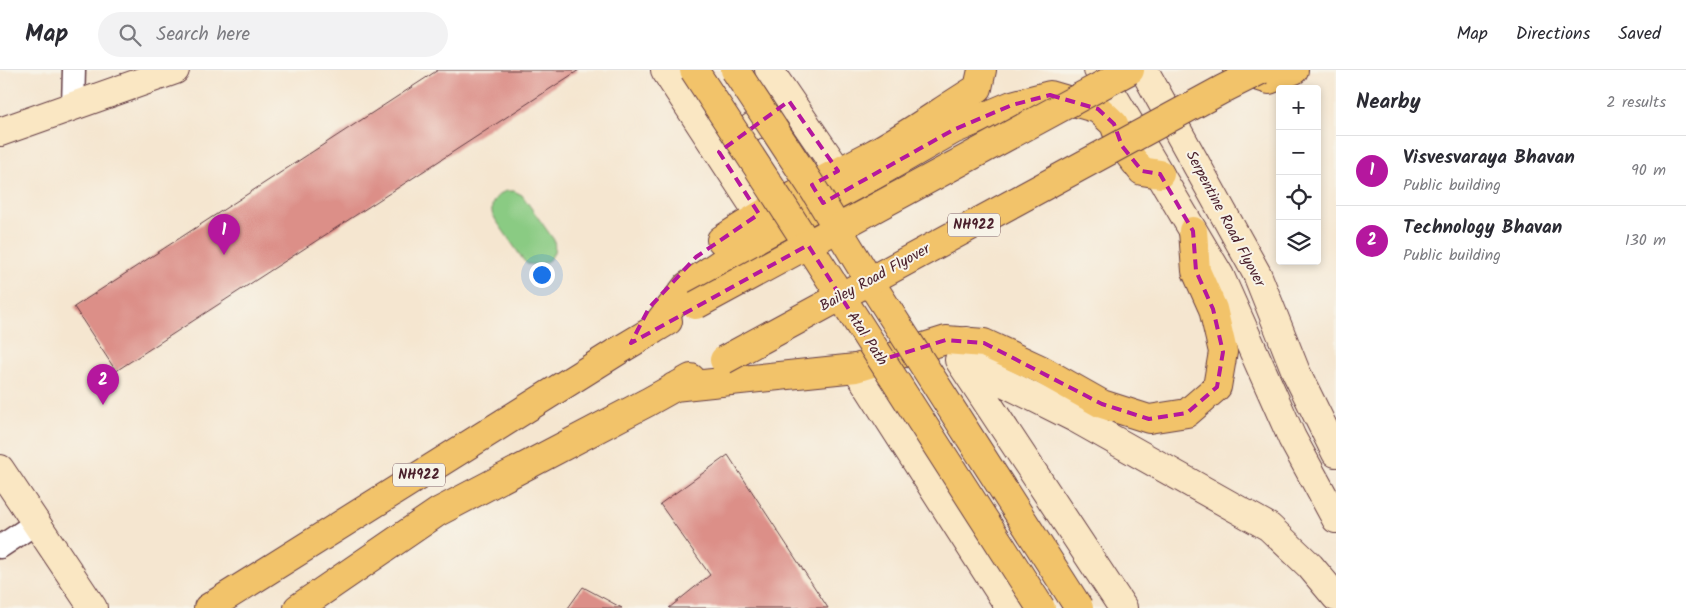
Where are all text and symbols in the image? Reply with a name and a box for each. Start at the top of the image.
search box [98,12,448,57]
text: Map [25,15,68,54]
text: Search here [156,20,250,50]
text: Map [1456,20,1488,49]
text: Directions [1516,20,1590,49]
text: Saved [1618,20,1661,49]
icon: search [116,21,144,49]
map controls [1276,85,1321,265]
button: + [1276,85,1321,130]
text: Nearby [1356,86,1421,119]
text: 2 results [1606,90,1666,115]
button: − [1276,130,1321,175]
text: Visvesvaraya Bhavan [1403,143,1575,173]
street label: Serpentine Road Flyover [1179,147,1272,292]
text: 1 [1370,158,1374,183]
text: 90 m [1631,158,1666,183]
text: Public building [1403,173,1501,198]
button: locate [1276,175,1321,220]
text: Technology Bhavan [1403,213,1562,243]
pin: 1 [208,214,240,255]
road number: NH922 [948,214,1000,236]
button: layers [1276,220,1321,265]
text: 2 [1367,228,1377,253]
text: 130 m [1625,228,1666,253]
street label: Bailey Road Flyover [815,237,936,318]
text: Public building [1403,243,1501,268]
your location [529,262,555,288]
street label: Atal Path [840,307,894,371]
pin: 2 [87,364,119,405]
road number: NH922 [393,464,445,486]

